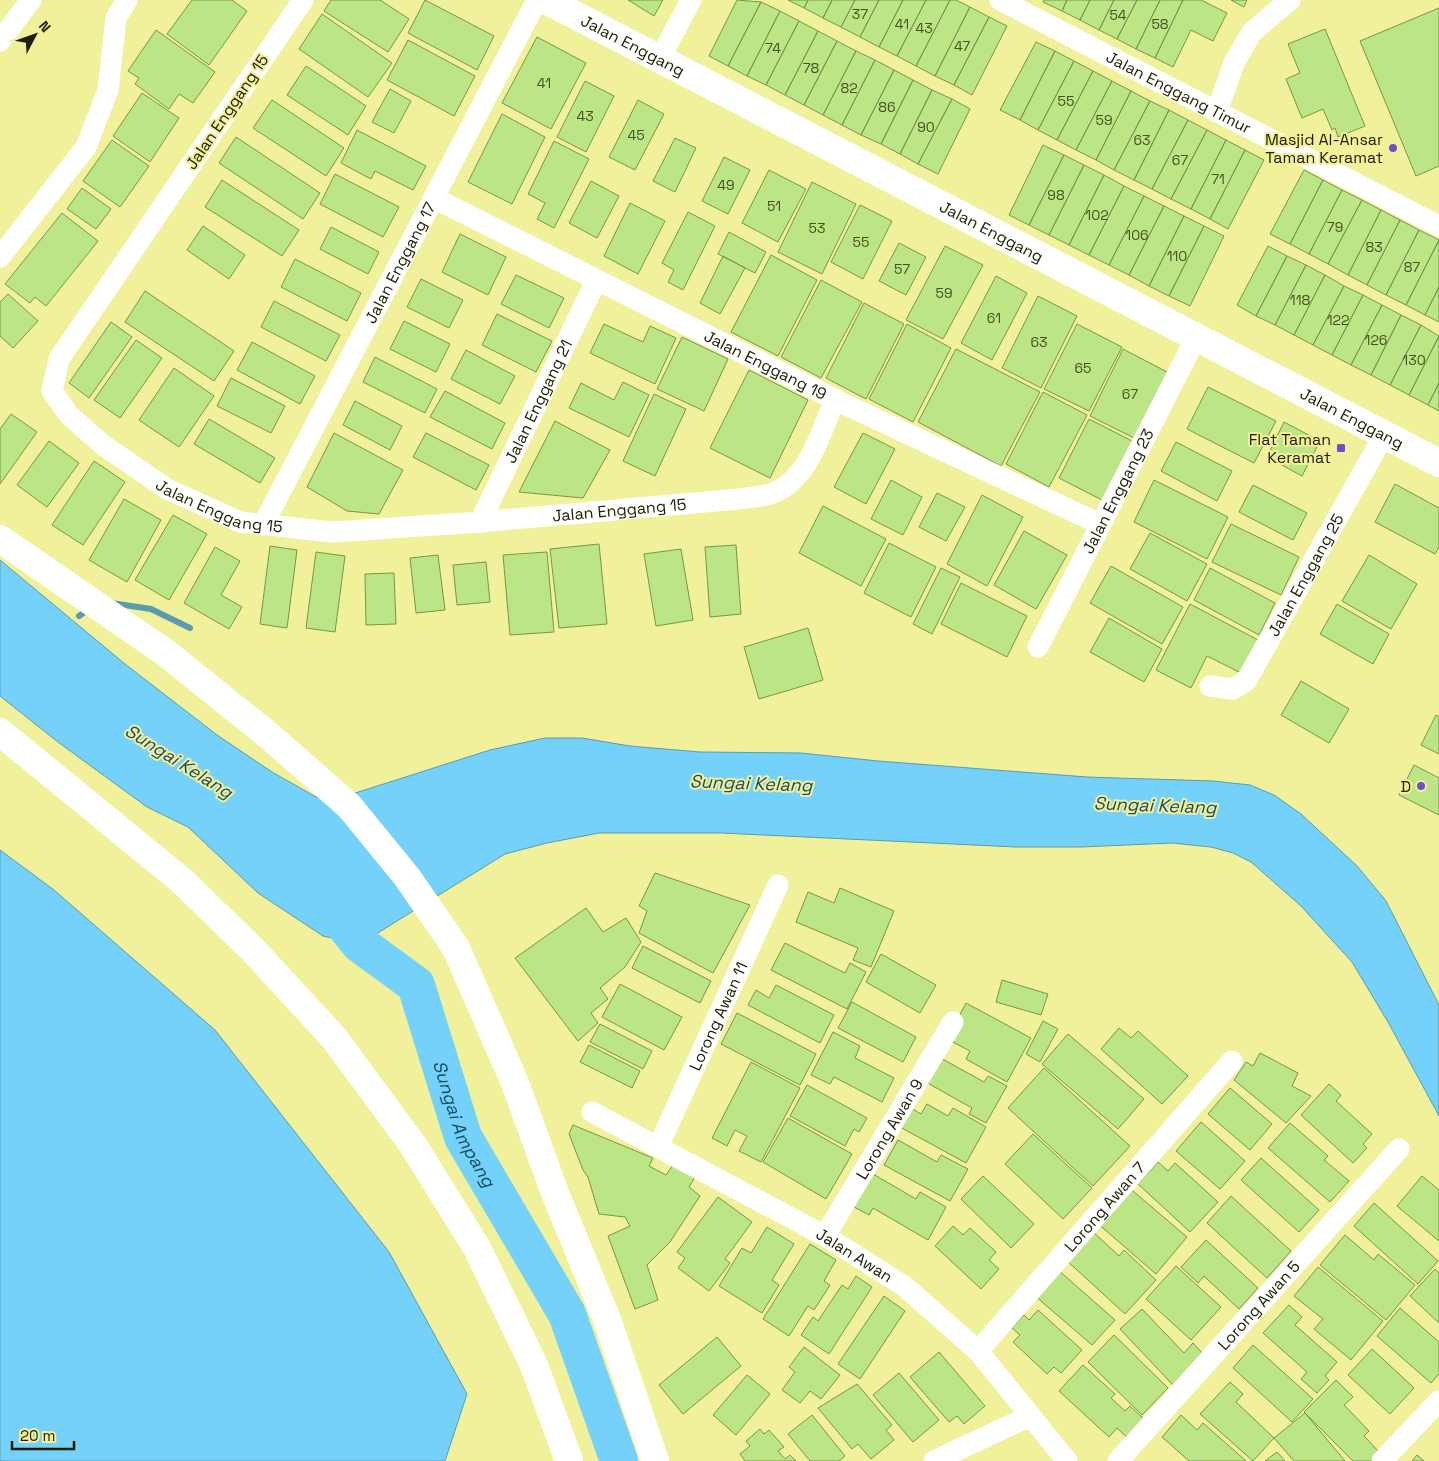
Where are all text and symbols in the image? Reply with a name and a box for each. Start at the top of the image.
house number: 37 [852,5,868,23]
house number: 54 [1109,6,1127,24]
north arrow [10,10,60,60]
street label: Jalan Enggang [578,10,688,81]
house number: 41 [895,15,909,33]
house number: 58 [1151,15,1169,33]
text: N [35,17,55,36]
house number: 43 [915,19,933,37]
house number: 47 [954,37,970,55]
house number: 74 [765,39,781,57]
street label: Jalan Enggang Timur [1103,46,1255,138]
street label: Jalan Enggang 15 [181,50,273,174]
house number: 78 [803,59,820,77]
house number: 41 [537,74,551,92]
house number: 82 [840,79,858,97]
house number: 55 [1058,92,1074,110]
house number: 86 [878,98,896,116]
house number: 43 [576,107,594,125]
house number: 59 [1096,111,1112,129]
house number: 90 [917,118,935,136]
house number: 45 [627,126,645,144]
place label: Masjid Al-Ansar Taman Keramat [1265,129,1383,168]
house number: 63 [1133,131,1151,149]
marker: Masjid Al-Ansar Taman Keramat [1387,142,1399,154]
house number: 67 [1172,151,1188,169]
house number: 71 [1211,170,1225,188]
house number: 49 [717,176,735,194]
house number: 98 [1047,186,1065,204]
street label: Jalan Enggang [936,195,1047,267]
house number: 51 [767,197,781,215]
street label: Jalan Enggang 17 [360,198,440,327]
house number: 102 [1085,206,1109,224]
house number: 79 [1327,218,1343,236]
house number: 53 [809,219,825,237]
house number: 106 [1125,226,1149,244]
house number: 55 [853,233,869,251]
house number: 83 [1365,238,1383,256]
house number: 110 [1167,247,1187,265]
house number: 87 [1404,258,1420,276]
house number: 57 [894,260,910,278]
house number: 59 [936,284,952,302]
house number: 118 [1290,291,1310,309]
house number: 61 [987,309,1001,327]
house number: 122 [1327,311,1349,329]
street label: Jalan Enggang 19 [701,325,830,404]
house number: 126 [1365,331,1387,349]
house number: 63 [1030,333,1048,351]
street label: Jalan Enggang 21 [499,336,577,466]
house number: 130 [1402,351,1426,369]
house number: 65 [1075,359,1091,377]
street label: Jalan Enggang [1297,382,1408,454]
house number: 67 [1122,385,1138,403]
street label: Jalan Enggang 23 [1077,425,1158,557]
place label: Flat Taman Keramat [1249,429,1331,468]
marker: Flat Taman Keramat [1335,442,1347,454]
street label: Jalan Enggang 15 [152,474,284,537]
street label: Jalan Enggang 15 [551,493,687,526]
street label: Jalan Enggang 25 [1263,510,1348,640]
water label: Sungai Kelang [121,719,238,804]
water label: Sungai Kelang [689,769,814,797]
place label: D [1400,776,1411,797]
marker: D [1415,780,1427,792]
water label: Sungai Kelang [1093,791,1218,819]
street label: Lorong Awan 11 [684,958,752,1074]
water label: Sungai Ampang [428,1057,502,1192]
street label: Lorong Awan 9 [851,1075,927,1183]
street label: Lorong Awan 7 [1059,1157,1150,1256]
street label: Jalan Awan [813,1223,897,1287]
street label: Lorong Awan 5 [1213,1256,1304,1354]
scale bar [12,1418,75,1450]
text: 20 m [20,1426,55,1445]

